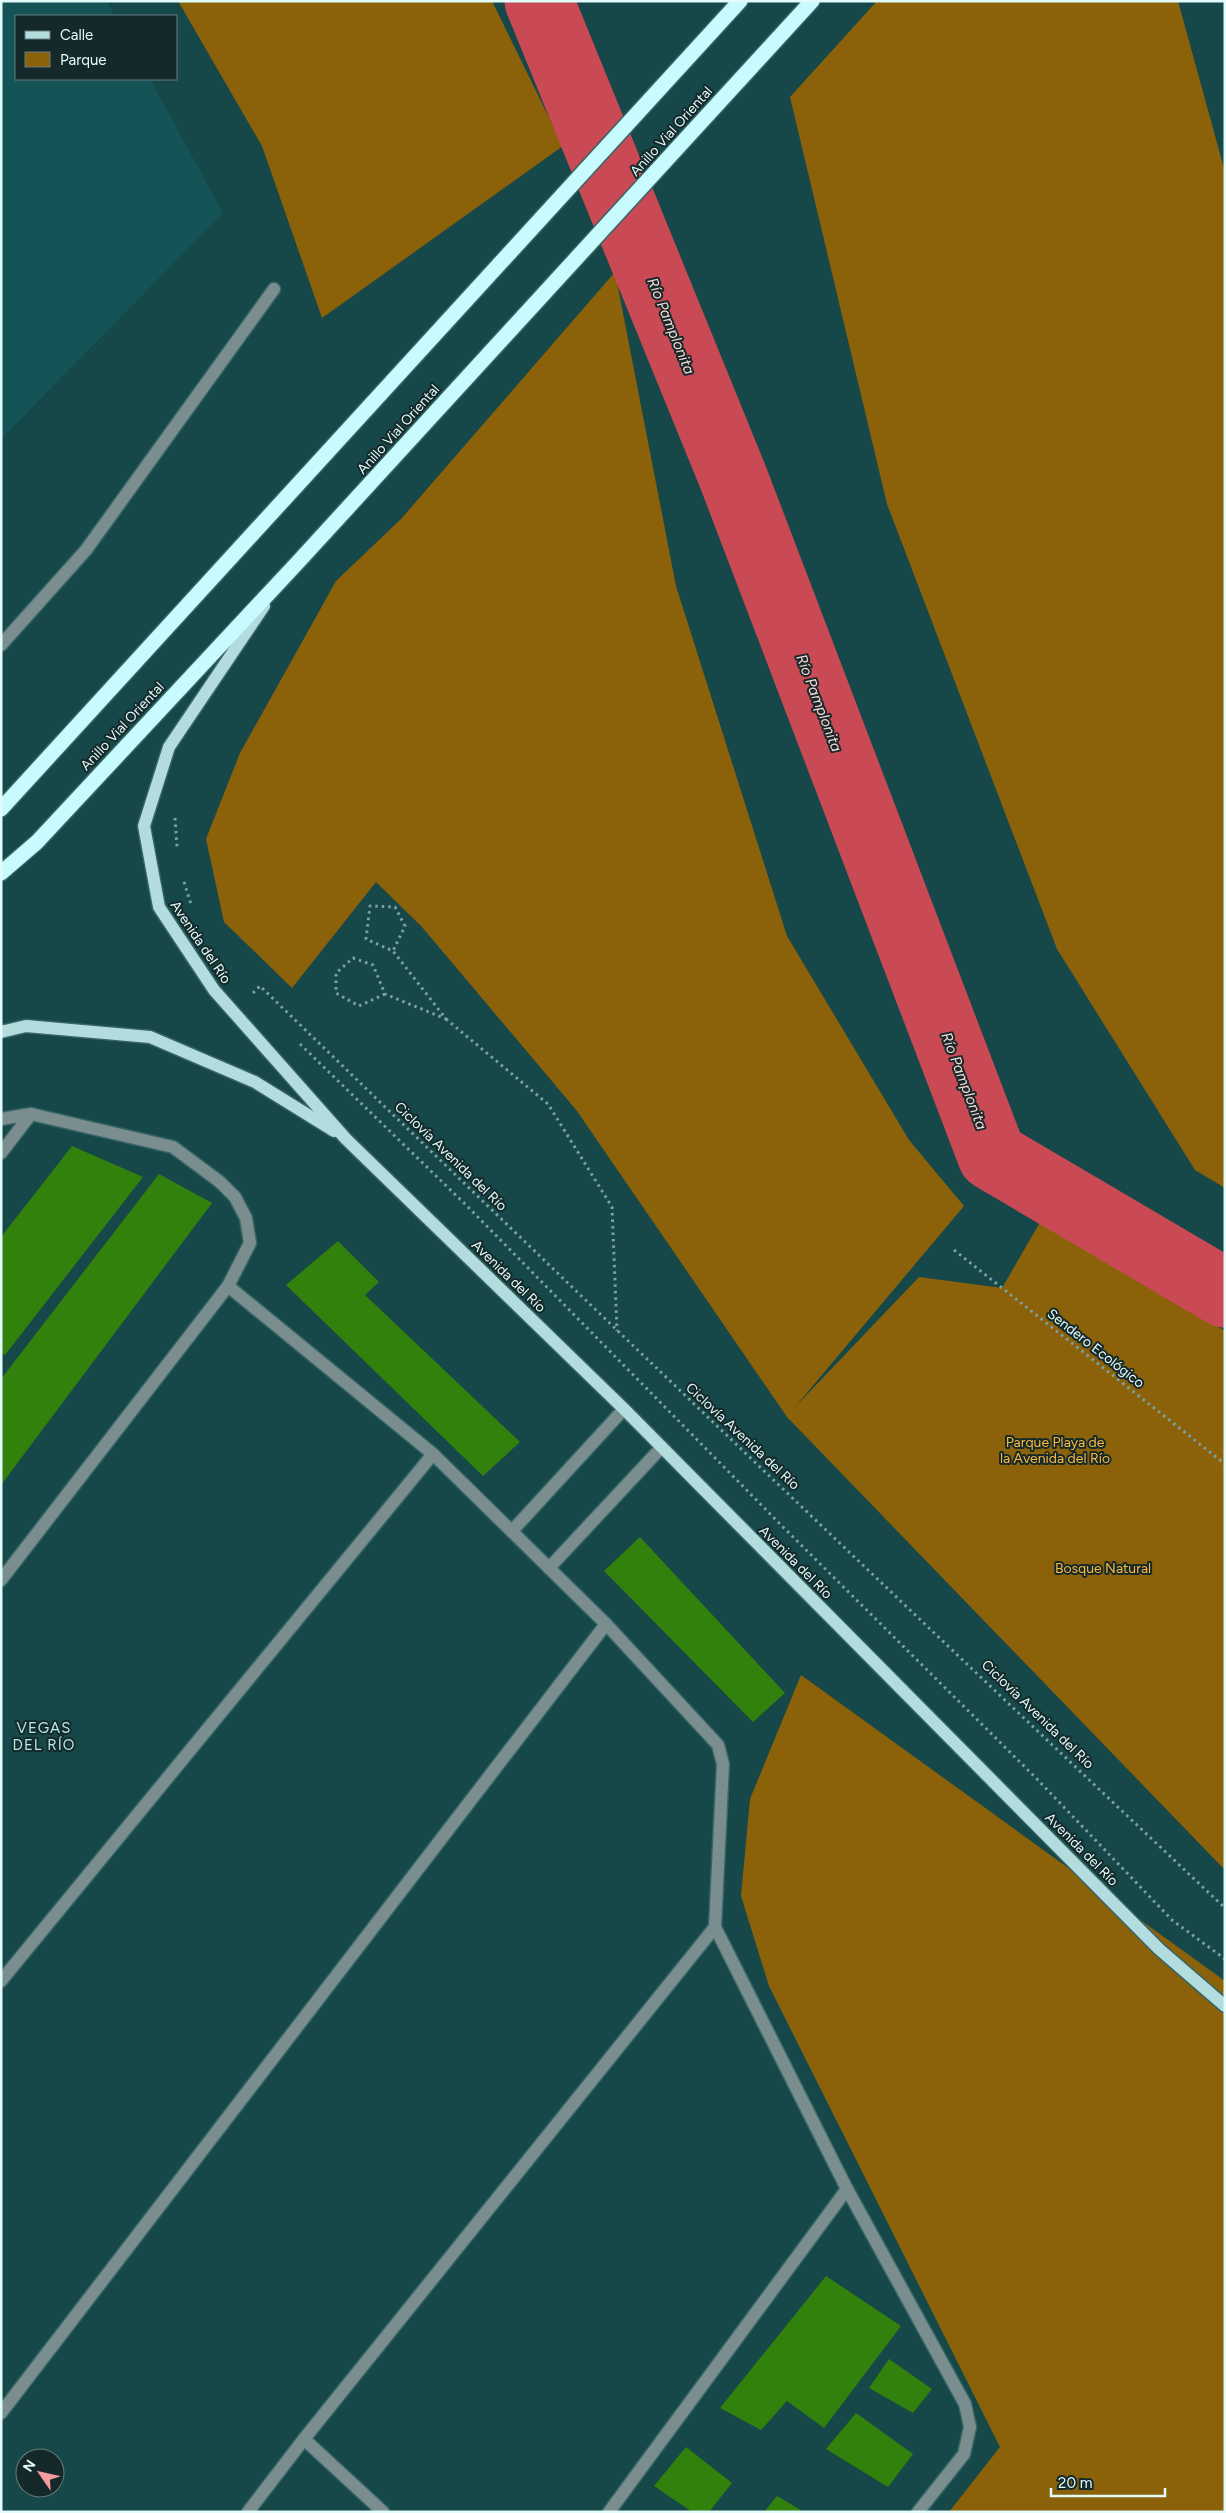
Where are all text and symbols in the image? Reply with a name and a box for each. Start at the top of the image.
legend [15,15,178,80]
text: Calle [60,26,93,44]
text: Parque [60,51,107,69]
street label: Anillo Vial Oriental [627,83,716,180]
water label: Río Pamplonita [643,275,699,377]
street label: Anillo Vial Oriental [354,381,443,478]
water label: Río Pamplonita [792,652,846,754]
street label: Anillo Vial Oriental [77,679,168,774]
street label: Avenida del Río [167,898,235,987]
water label: Río Pamplonita [937,1030,991,1132]
street label: Ciclovía Avenida del Río [391,1098,510,1214]
street label: Avenida del Río [468,1237,549,1316]
street label: Sendero Ecológico [1044,1305,1148,1392]
street label: Ciclovía Avenida del Río [682,1379,803,1494]
park label: Parque Playa de la Avenida del Río [1000,1434,1110,1467]
street label: Avenida del Río [756,1522,836,1602]
park label: Bosque Natural [1055,1560,1151,1577]
street label: Ciclovía Avenida del Río [978,1656,1097,1772]
district label: VEGAS DEL RÍO [13,1719,75,1754]
street label: Avenida del Río [1042,1809,1122,1889]
north arrow [15,2448,65,2498]
text: N [20,2457,40,2475]
scale bar [1051,2466,1165,2498]
text: 20 m [1058,2474,1092,2492]

